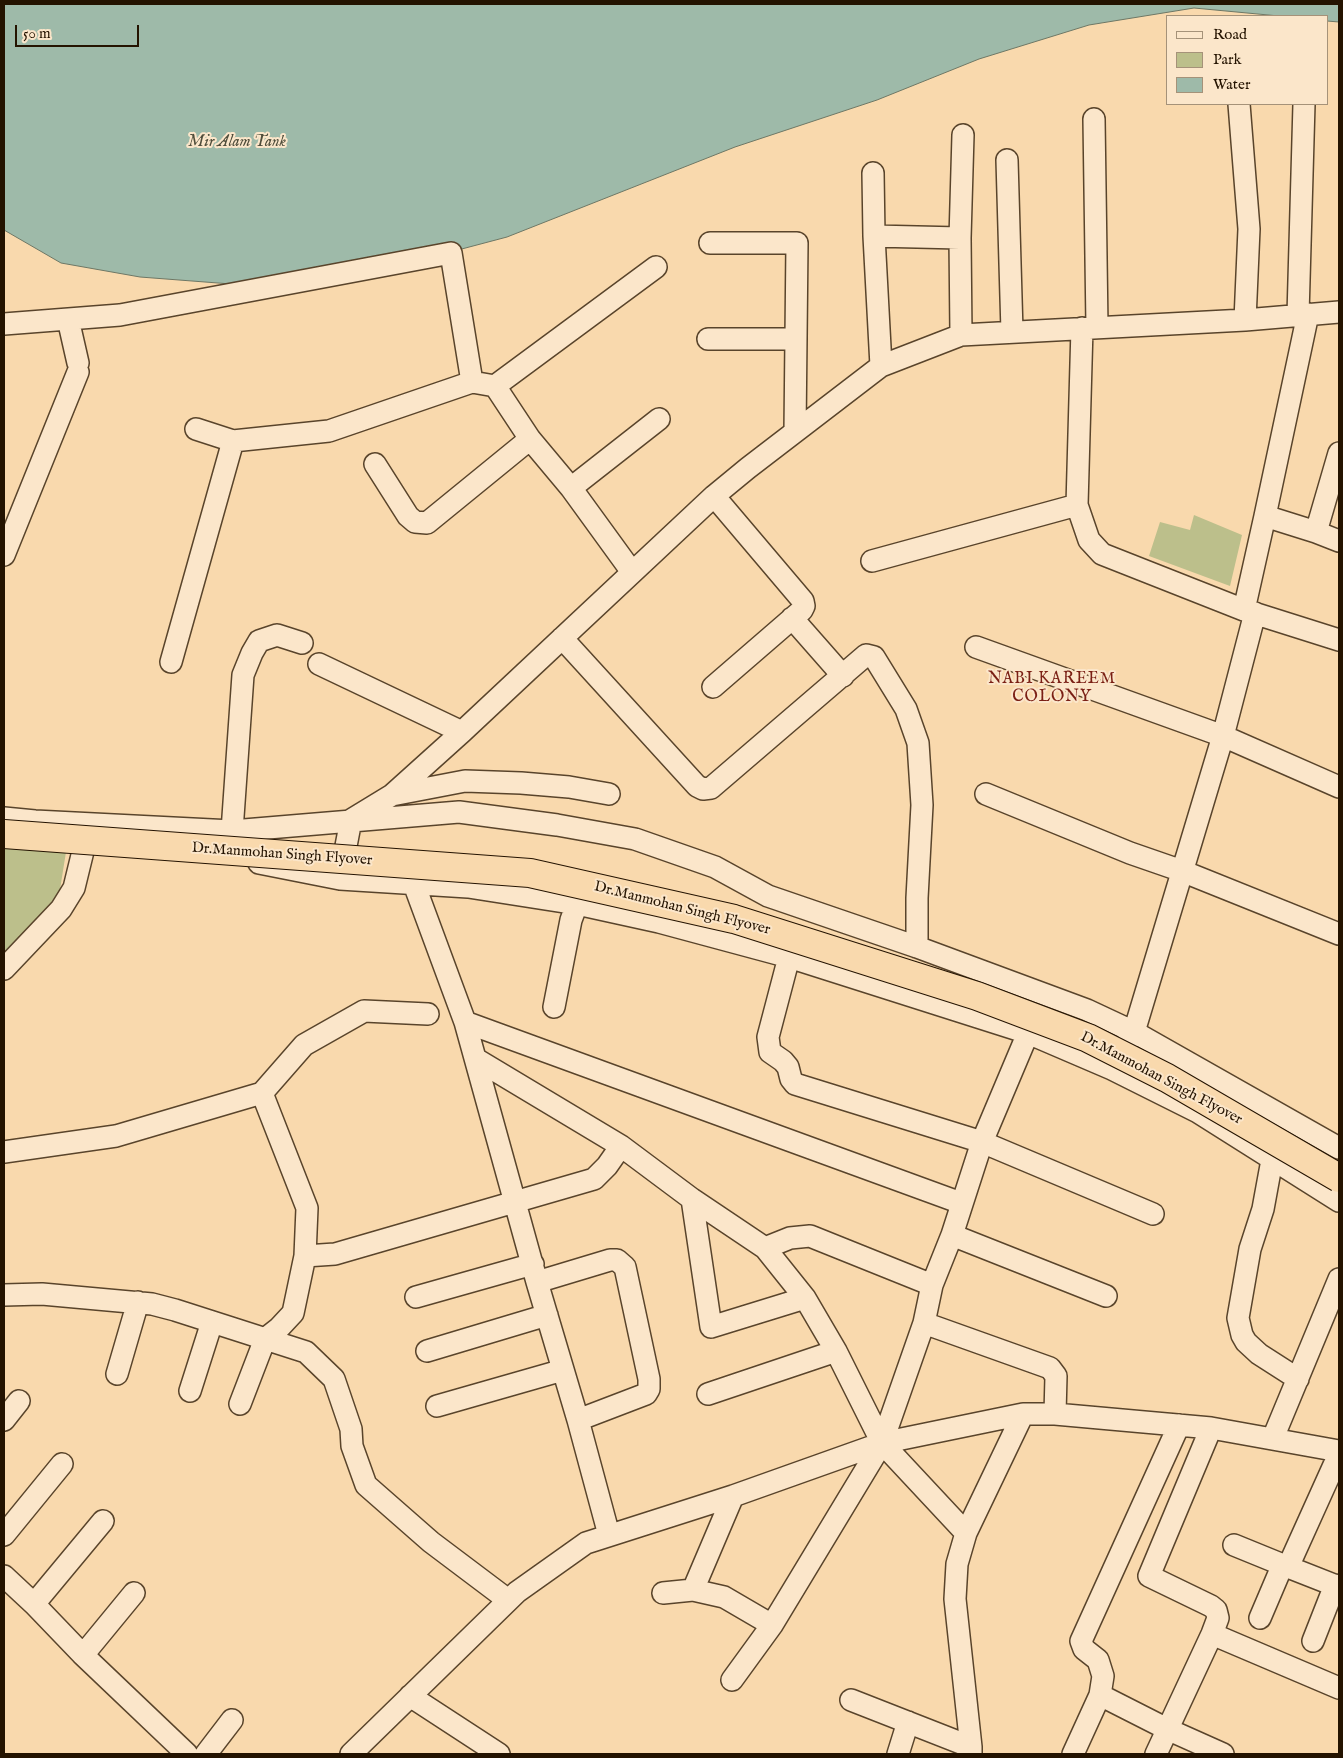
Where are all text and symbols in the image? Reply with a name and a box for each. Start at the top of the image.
scale bar [18,15,141,47]
legend [1166,15,1328,105]
text: 50 m [23,24,51,43]
text: Road [1213,25,1247,44]
text: Park [1213,50,1242,69]
text: Water [1213,75,1250,94]
water label: Mir Alam Tank [188,133,286,153]
district label: NABI KAREEM COLONY [987,670,1117,708]
street label: Dr.Manmohan Singh Flyover [191,840,373,870]
street label: Dr.Manmohan Singh Flyover [592,878,772,940]
street label: Dr.Manmohan Singh Flyover [1077,1029,1245,1129]

